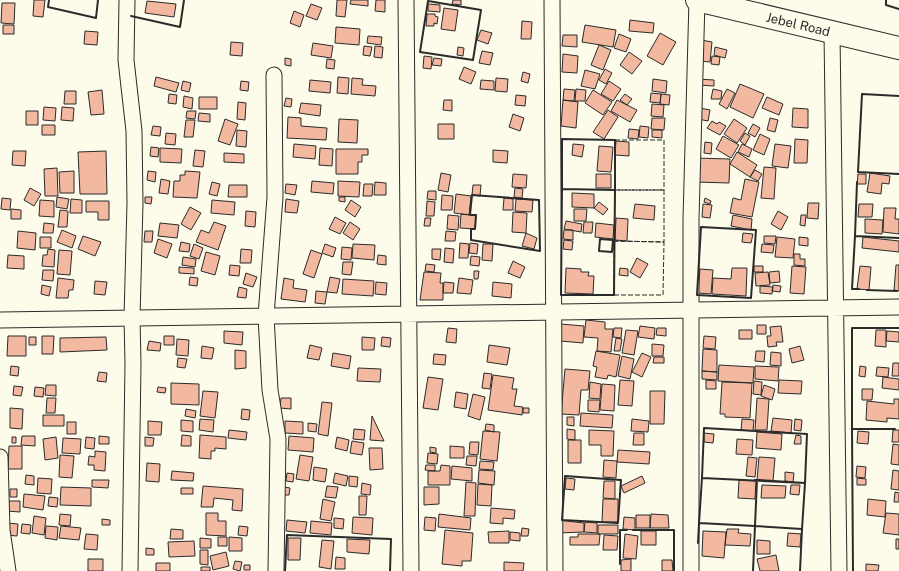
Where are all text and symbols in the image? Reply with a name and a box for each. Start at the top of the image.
street label: Jebel Road [764,10,832,39]

